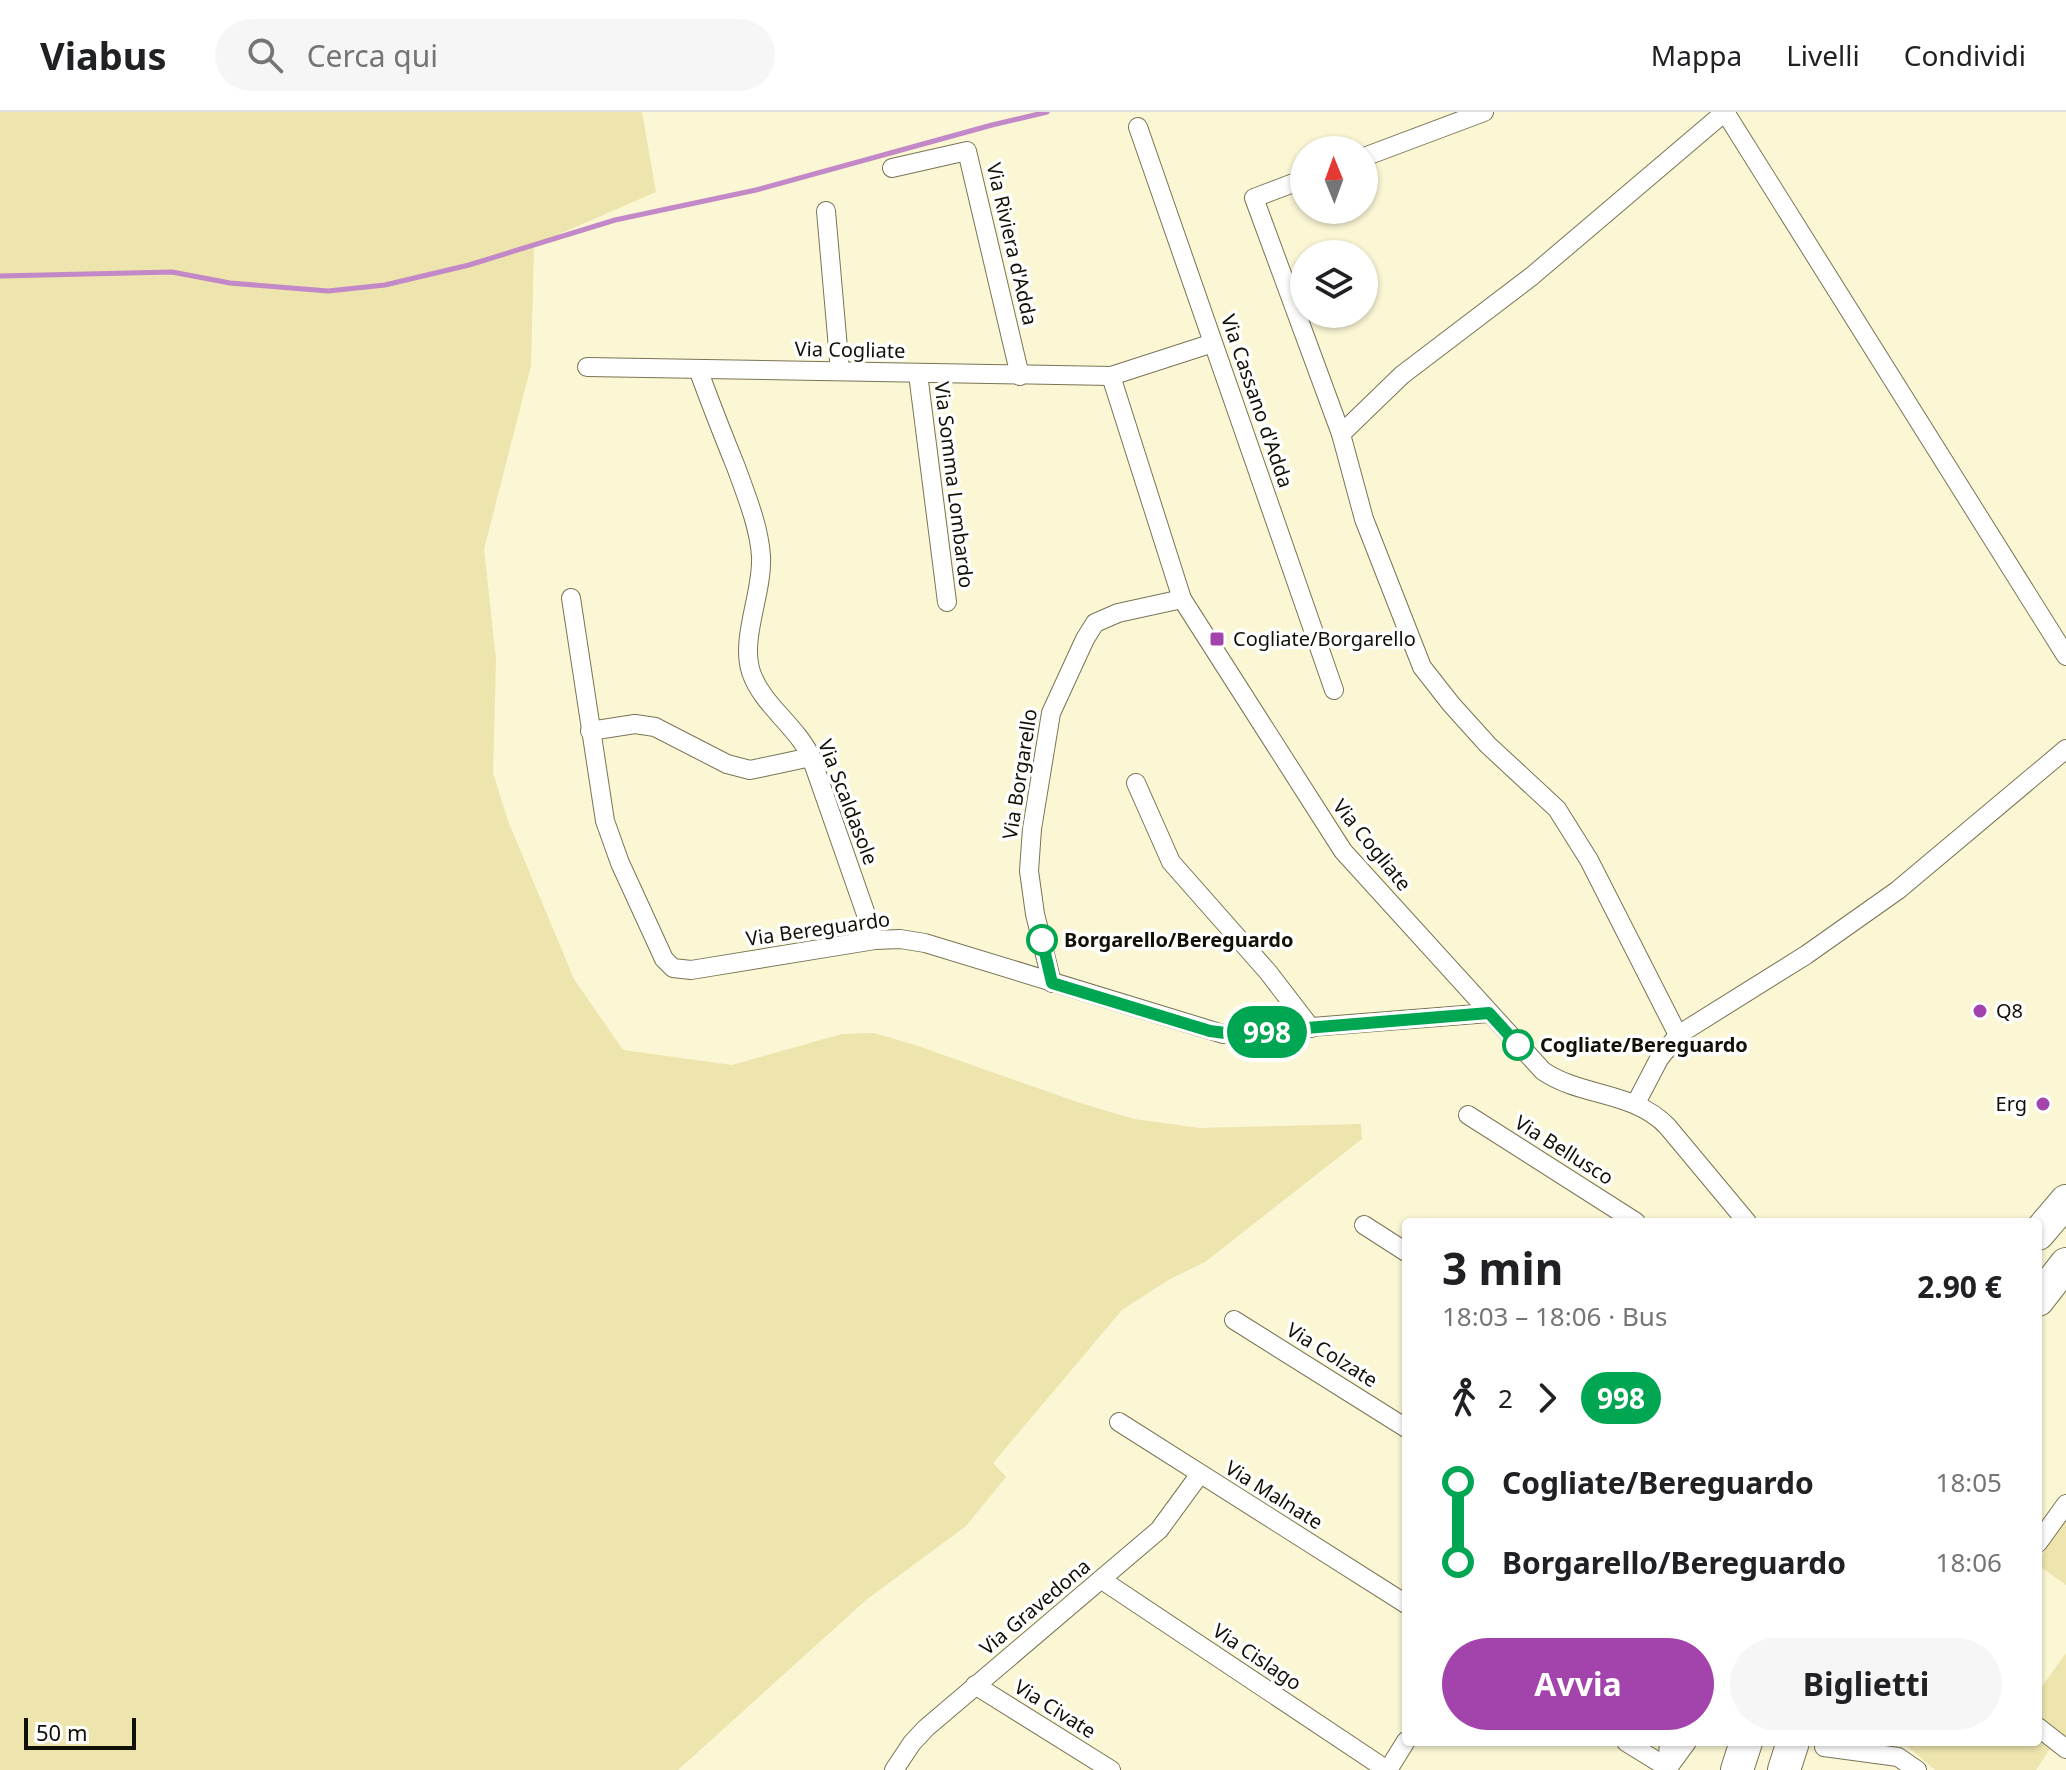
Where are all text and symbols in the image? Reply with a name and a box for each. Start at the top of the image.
search box [215,19,775,91]
text: Viabus [40,29,167,81]
icon: search [243,33,287,77]
text: Cerca qui [307,35,438,76]
text: Mappa [1651,36,1742,74]
text: Livelli [1786,36,1860,74]
text: Condividi [1904,36,2026,74]
north arrow [1290,136,1378,224]
map controls [1290,136,1378,328]
street label: Via Riviera d'Adda [981,160,1044,328]
button: layers [1290,240,1378,328]
street label: Via Cassano d'Adda [1215,311,1300,491]
street label: Via Cogliate [794,335,906,364]
street label: Via Somma Lombardo [928,380,981,590]
place label: Cogliate/Borgarello [1233,625,1416,652]
marker: Cogliate/Borgarello [1208,630,1226,648]
street label: Via Borgarello [996,707,1043,841]
street label: Via Scaldasole [812,735,885,868]
street label: Via Cogliate [1327,793,1418,896]
street label: Via Bereguardo [744,905,892,952]
marker: Borgarello/Bereguardo [1027,925,1057,955]
place label: Borgarello/Bereguardo [1064,926,1293,953]
place label: Q8 [1996,997,2023,1024]
marker: Q8 [1971,1002,1989,1020]
line badge: 998 [1221,1006,1313,1058]
text: 998 [1243,1013,1291,1051]
marker: Cogliate/Bereguardo [1503,1030,1533,1060]
place label: Cogliate/Bereguardo [1540,1031,1748,1058]
place label: Erg [1996,1090,2027,1117]
marker: Erg [2034,1095,2052,1113]
street label: Via Bellusco [1510,1108,1619,1191]
text: 3 min [1442,1238,1563,1298]
text: 2.90 € [1917,1266,2002,1307]
text: 18:03 – 18:06 · Bus [1442,1298,1667,1334]
street label: Via Colzate [1282,1316,1383,1393]
icon: walk [1442,1376,1486,1420]
icon: forward [1525,1376,1569,1420]
text: 998 [1597,1379,1645,1417]
text: 2 [1498,1380,1513,1416]
street label: Via Malnate [1220,1454,1328,1535]
text: Cogliate/Bereguardo [1502,1462,1814,1503]
text: 18:05 [1936,1464,2002,1500]
text: Borgarello/Bereguardo [1502,1542,1846,1583]
text: 18:06 [1936,1544,2002,1580]
street label: Via Gravedona [974,1552,1096,1661]
street label: Via Cislago [1208,1617,1307,1696]
button: Avvia [1442,1638,1714,1730]
button: Biglietti [1730,1638,2002,1730]
street label: Via Civate [1009,1673,1101,1744]
scale bar [24,1714,136,1750]
text: 50 m [36,1717,87,1747]

